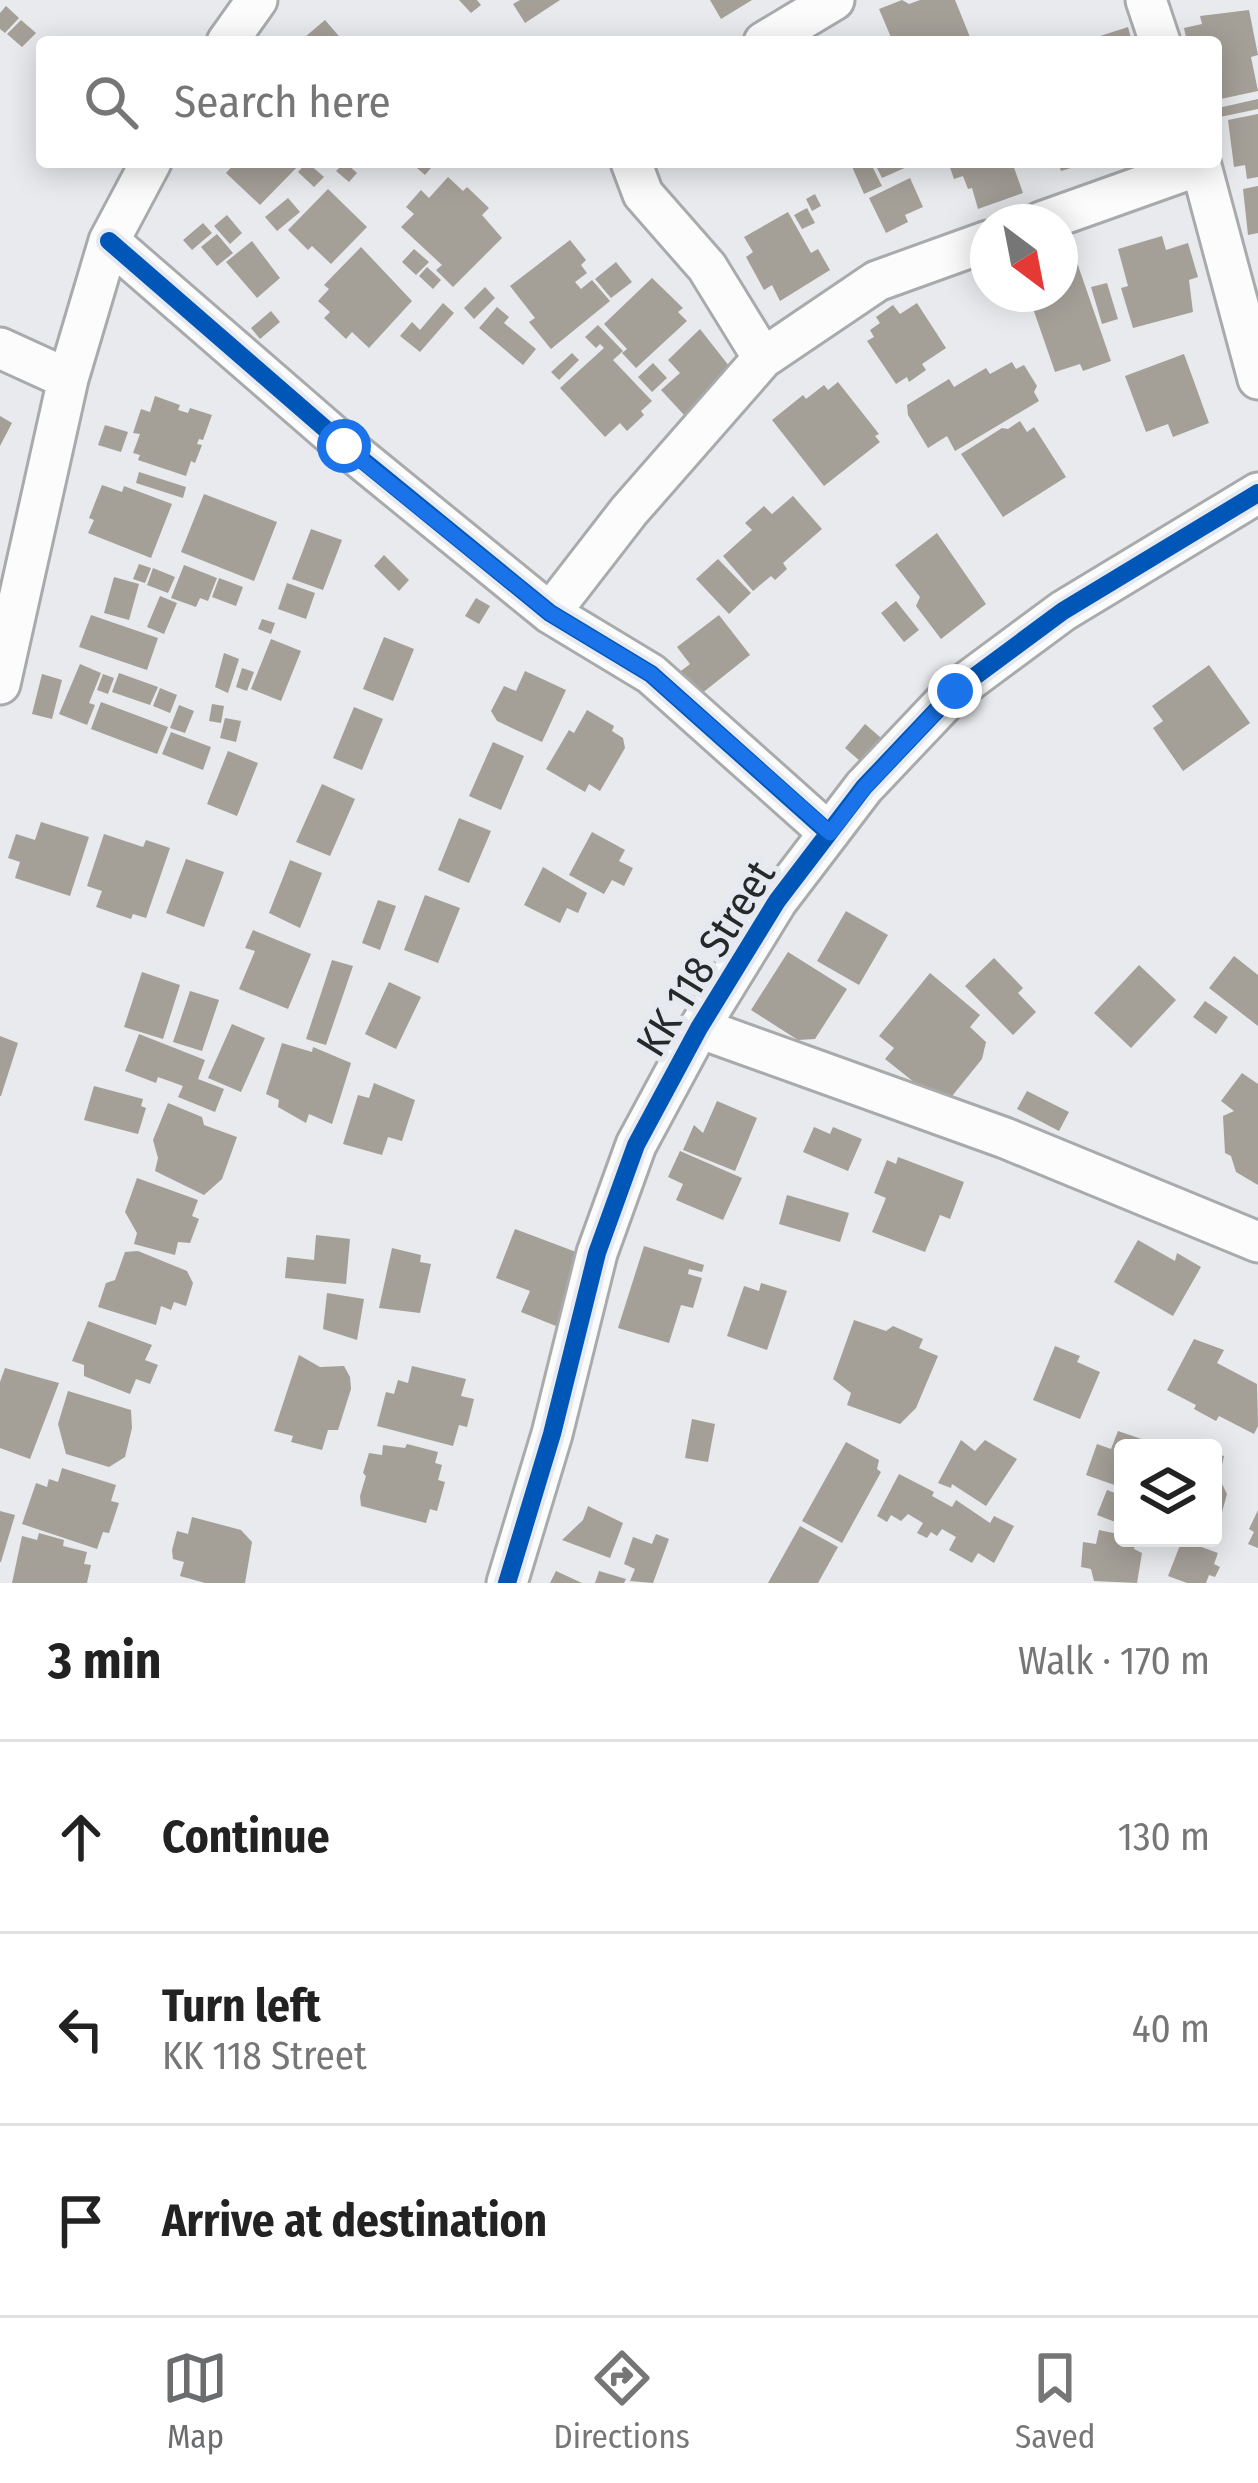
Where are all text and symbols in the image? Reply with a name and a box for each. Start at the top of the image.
search box [36,36,1222,168]
icon: search [78,69,144,135]
text: Search here [174,75,391,129]
north arrow [970,204,1078,312]
route start [317,419,371,473]
route end [928,664,982,718]
street label: KK 118 Street [626,852,786,1065]
map controls [1114,1439,1222,1547]
button: layers [1114,1439,1222,1547]
text: 3 min [48,1630,162,1692]
text: Walk · 170 m [1018,1638,1210,1684]
icon: ahead [48,1804,114,1870]
text: Continue [162,1810,330,1864]
text: 130 m [1118,1814,1210,1860]
text: Turn left [162,1979,321,2033]
icon: left [48,1996,114,2062]
text: 40 m [1132,2006,1210,2052]
text: KK 118 Street [162,2033,367,2079]
icon: arrive [48,2188,114,2254]
text: Arrive at destination [162,2194,547,2248]
tab: Map [162,2345,228,2457]
tab: Directions [553,2345,690,2457]
tab: Saved [1015,2345,1095,2457]

